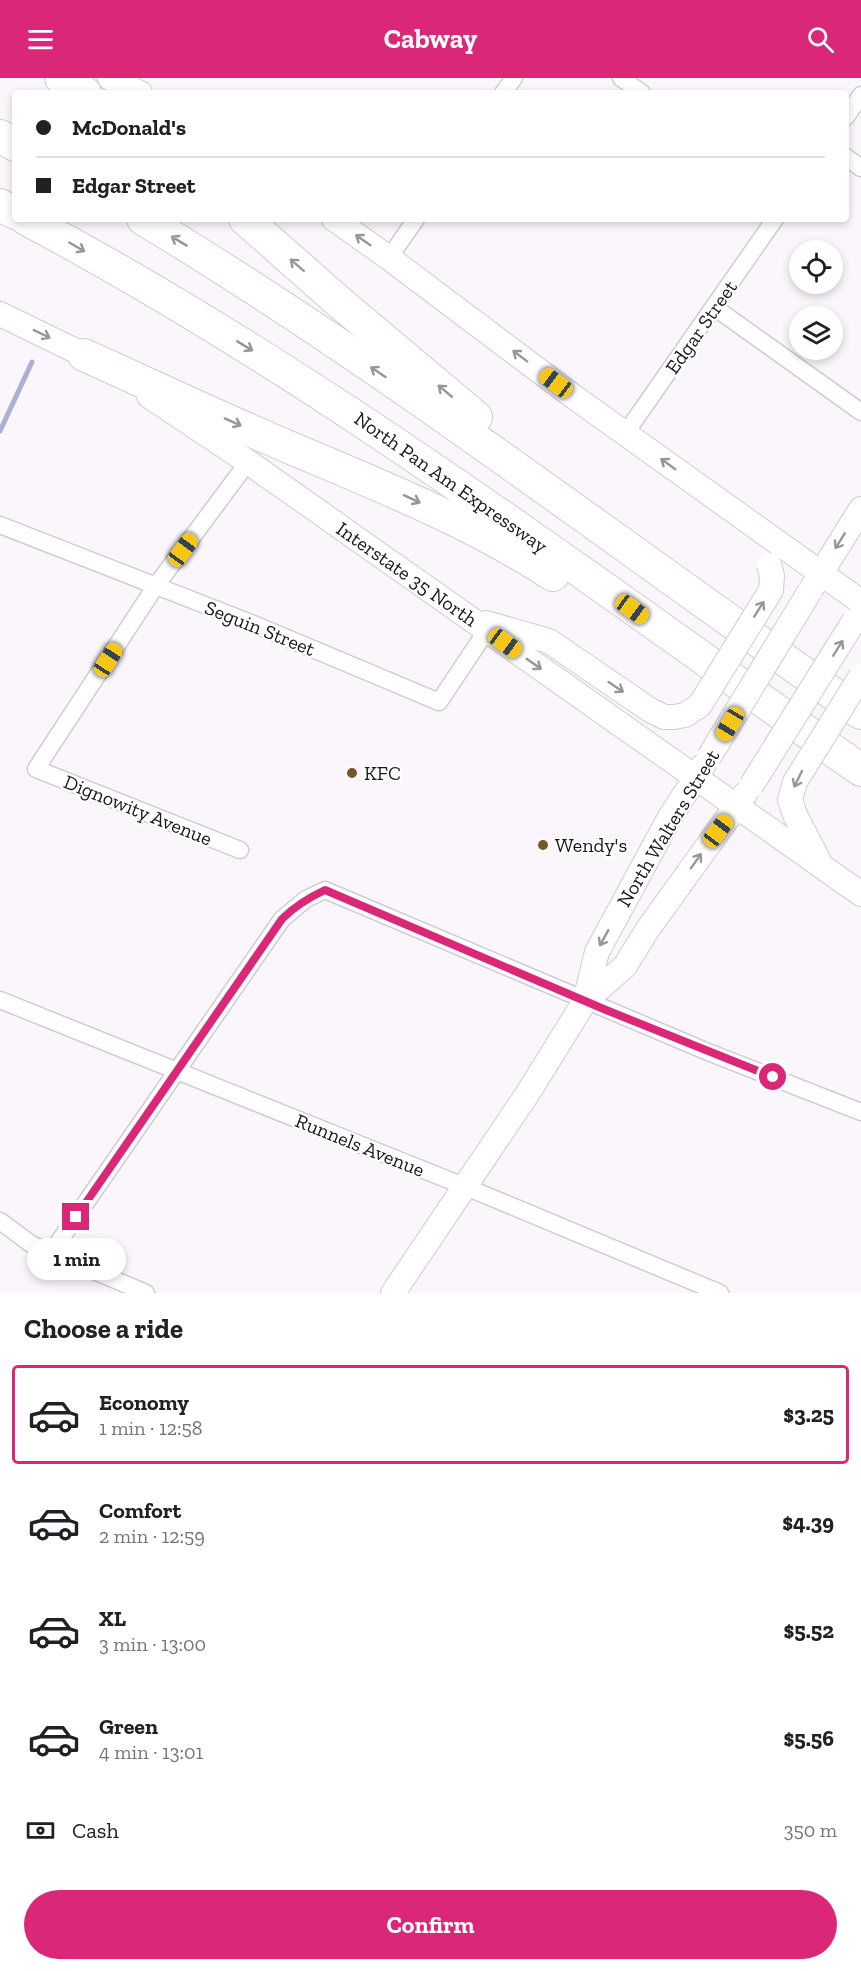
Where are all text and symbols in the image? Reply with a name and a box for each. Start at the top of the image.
icon: menu [24,23,57,56]
text: Cabway [384,23,477,55]
icon: search [804,23,837,56]
text: McDonald's [72,114,186,141]
text: Edgar Street [72,172,195,199]
one-way arrow [356,234,372,246]
one-way arrow [171,235,188,247]
map controls [789,240,843,360]
button: locate [789,240,843,294]
one-way arrow [68,242,85,254]
one-way arrow [290,258,305,272]
street label: Edgar Street [660,275,742,378]
button: layers [789,306,843,360]
one-way arrow [33,329,51,341]
one-way arrow [236,341,253,353]
one-way arrow [512,350,528,362]
car [536,365,576,401]
one-way arrow [370,366,386,378]
one-way arrow [438,384,453,398]
street label: North Pan Am Expressway [350,406,553,558]
one-way arrow [224,418,242,429]
one-way arrow [661,458,677,471]
one-way arrow [403,494,421,506]
street label: Interstate 35 North [332,516,483,632]
car [165,530,201,570]
one-way arrow [834,532,846,549]
car [612,591,652,627]
street label: Seguin Street [201,595,319,661]
one-way arrow [754,601,766,618]
car [485,625,525,661]
car [91,640,125,680]
one-way arrow [832,640,844,657]
one-way arrow [526,658,542,670]
one-way arrow [607,681,624,693]
car [713,704,747,744]
street label: North Walters Street [612,744,725,911]
place label: KFC [364,761,401,785]
marker: KFC [345,766,359,780]
street label: Dignowity Avenue [60,769,216,851]
one-way arrow [792,770,803,788]
car [700,811,736,851]
place label: Wendy's [555,833,627,857]
marker: Wendy's [536,838,550,852]
one-way arrow [690,853,703,869]
one-way arrow [598,929,610,946]
route start [759,1063,786,1090]
street label: Runnels Avenue [292,1108,428,1182]
route end [62,1203,89,1230]
callout: 1 min [26,1238,125,1280]
text: 1 min [53,1247,100,1271]
text: Choose a ride [24,1313,183,1345]
icon: car [27,1388,81,1442]
text: Economy [99,1389,189,1416]
text: $3.25 [783,1401,834,1428]
text: 1 min · 12:58 [99,1416,203,1440]
icon: car [27,1496,81,1550]
text: Comfort [99,1497,181,1524]
text: $4.39 [782,1509,834,1536]
text: 2 min · 12:59 [99,1524,205,1548]
icon: car [27,1604,81,1658]
text: XL [99,1605,126,1632]
text: $5.52 [783,1617,834,1644]
text: 3 min · 13:00 [99,1632,206,1656]
icon: car [27,1712,81,1766]
text: Green [99,1713,158,1740]
text: $5.56 [783,1725,834,1752]
text: 4 min · 13:01 [99,1740,203,1764]
icon: cash [24,1814,57,1847]
text: Cash [72,1817,119,1844]
text: 350 m [784,1818,837,1842]
button: Confirm [24,1890,837,1959]

